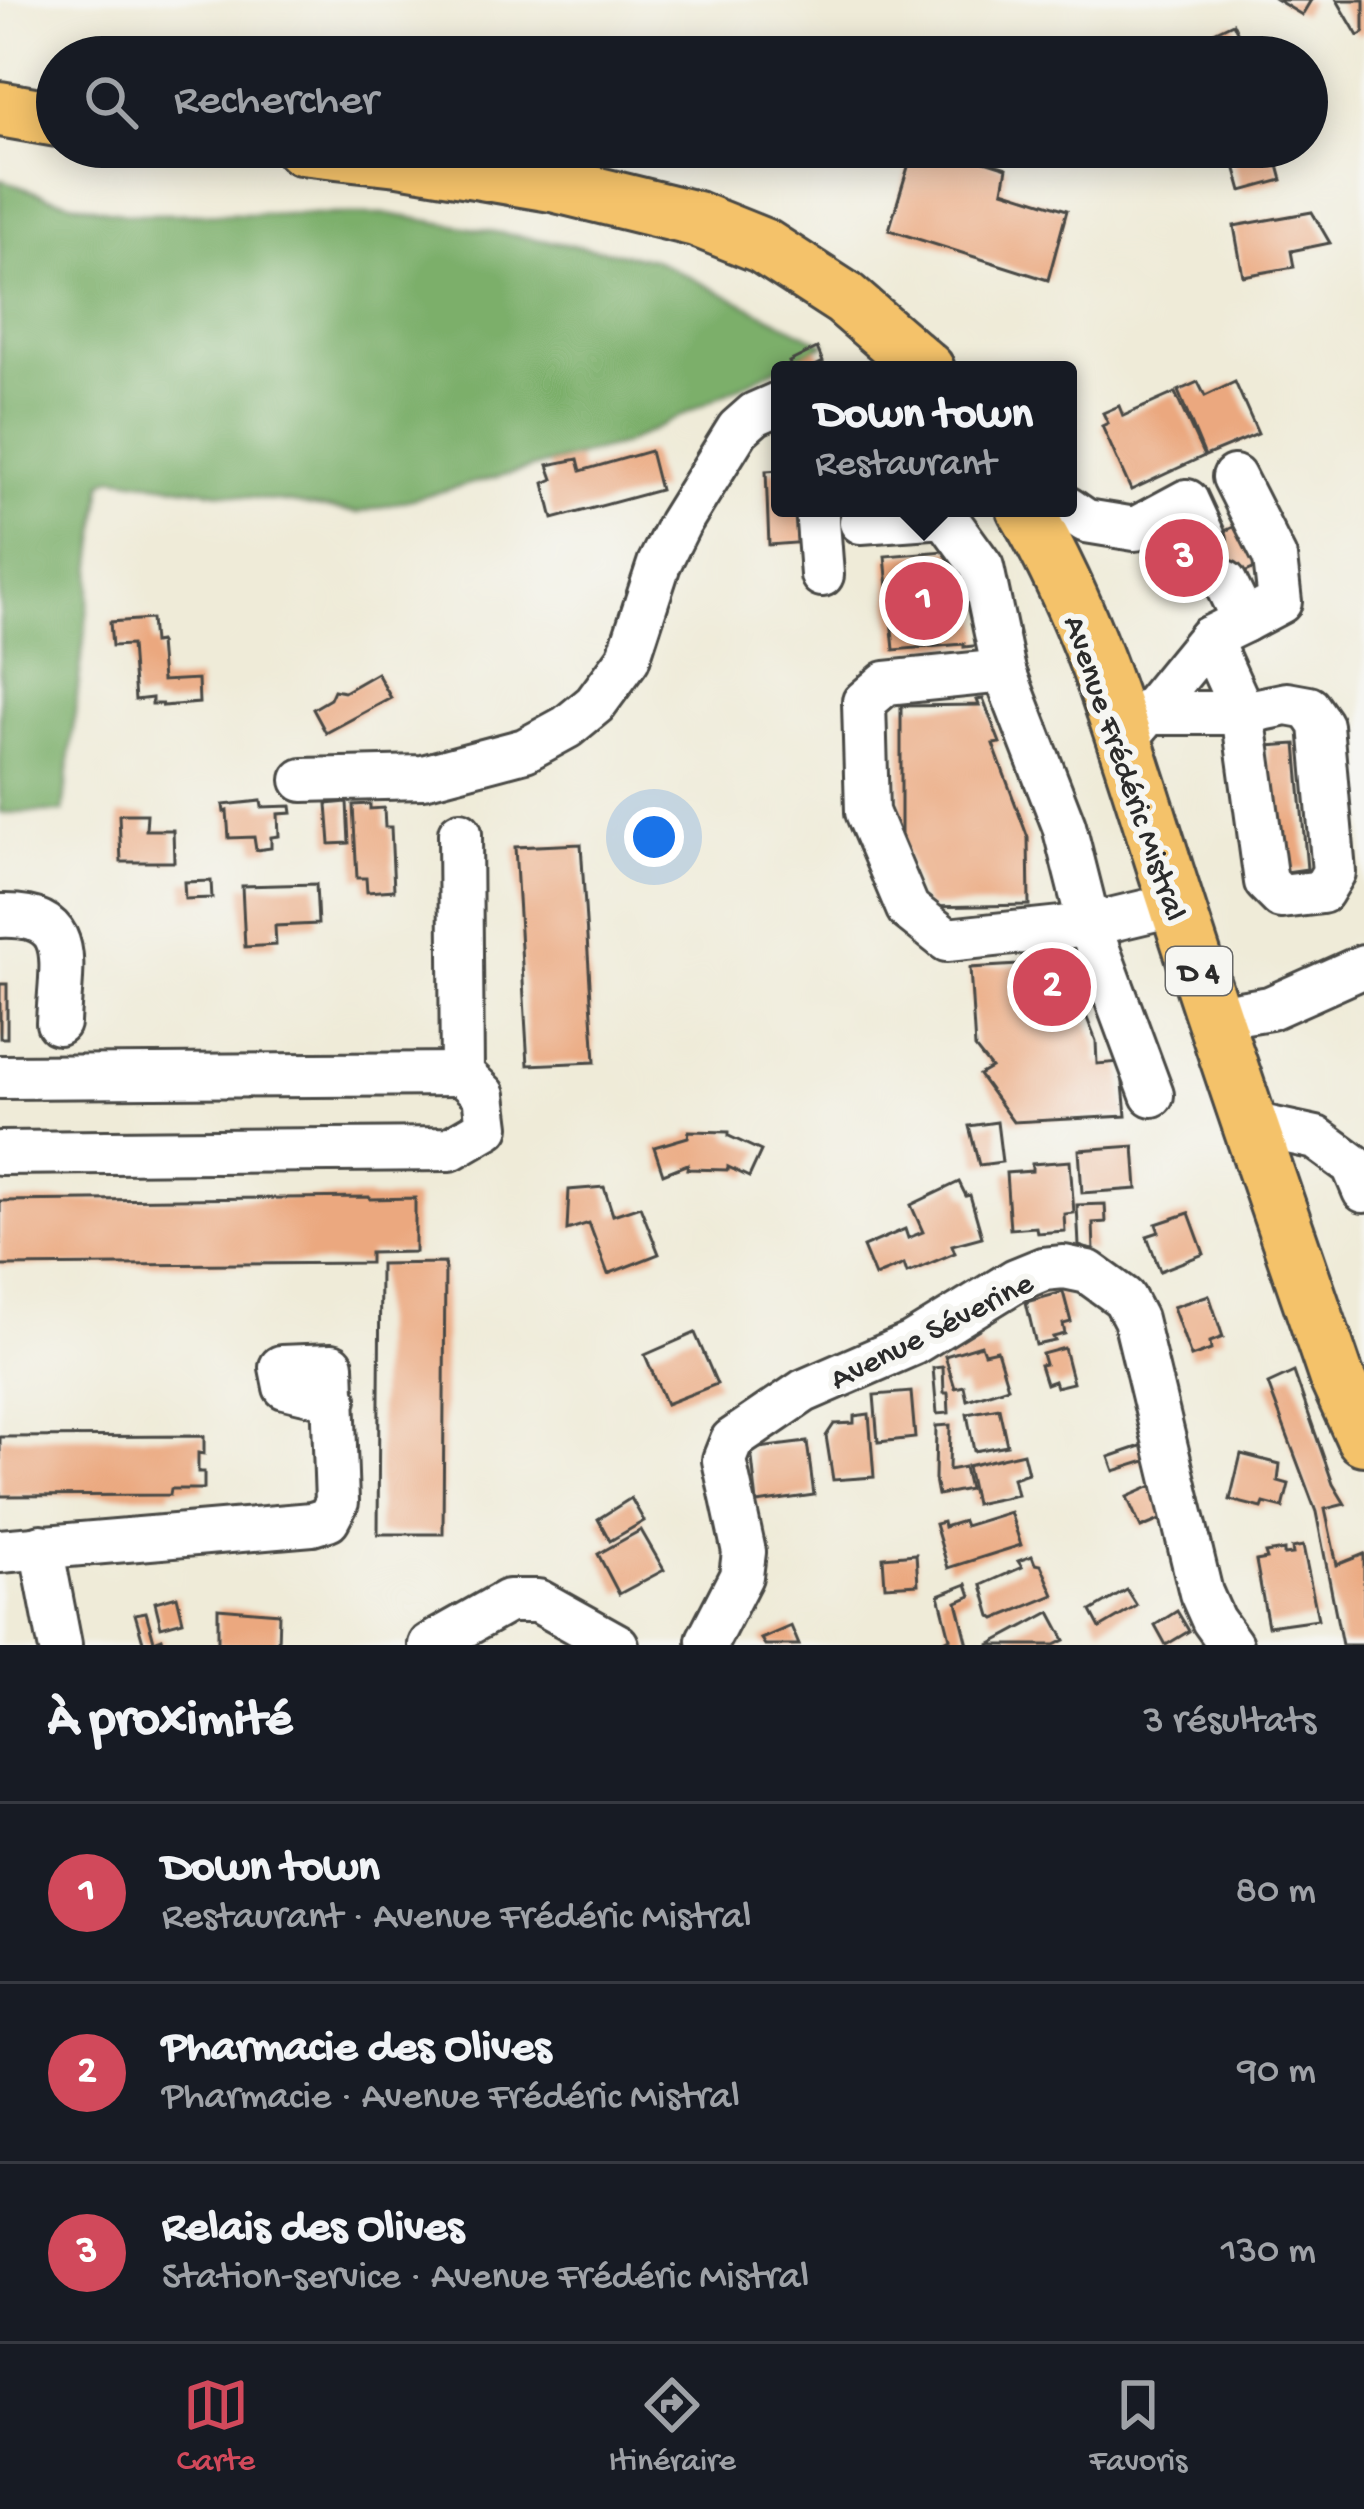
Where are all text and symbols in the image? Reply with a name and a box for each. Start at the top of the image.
search box [36,36,1328,168]
icon: search [78,69,144,135]
text: Rechercher [174,76,378,129]
popup [771,361,1077,517]
text: Down town [815,390,1033,443]
text: Restaurant [815,443,996,489]
pin: 3 [1145,513,1223,603]
pin: 1 [885,556,963,646]
street label: Avenue Frédéric Mistral [1052,612,1192,926]
your location [624,807,684,867]
pin: 2 [1013,942,1091,1032]
road number: D 4 [1166,947,1232,995]
street label: Avenue Séverine [825,1265,1041,1401]
text: À proximité [48,1693,292,1753]
text: 3 résultats [1143,1700,1316,1746]
text: Down town [162,1843,380,1896]
text: 1 [79,1870,95,1916]
text: 80 m [1236,1870,1316,1916]
text: Restaurant · Avenue Frédéric Mistral [162,1896,751,1942]
text: Pharmacie des Olives [162,2023,551,2076]
text: 2 [77,2050,97,2096]
text: 90 m [1237,2050,1316,2096]
text: Pharmacie · Avenue Frédéric Mistral [162,2076,740,2122]
text: Relais des Olives [162,2203,464,2256]
text: 3 [77,2230,97,2276]
text: 130 m [1221,2230,1316,2276]
text: Station-service · Avenue Frédéric Mistral [162,2256,809,2302]
tab: Carte [177,2372,255,2482]
tab: Itinéraire [609,2372,736,2482]
tab: Favoris [1089,2372,1187,2482]

